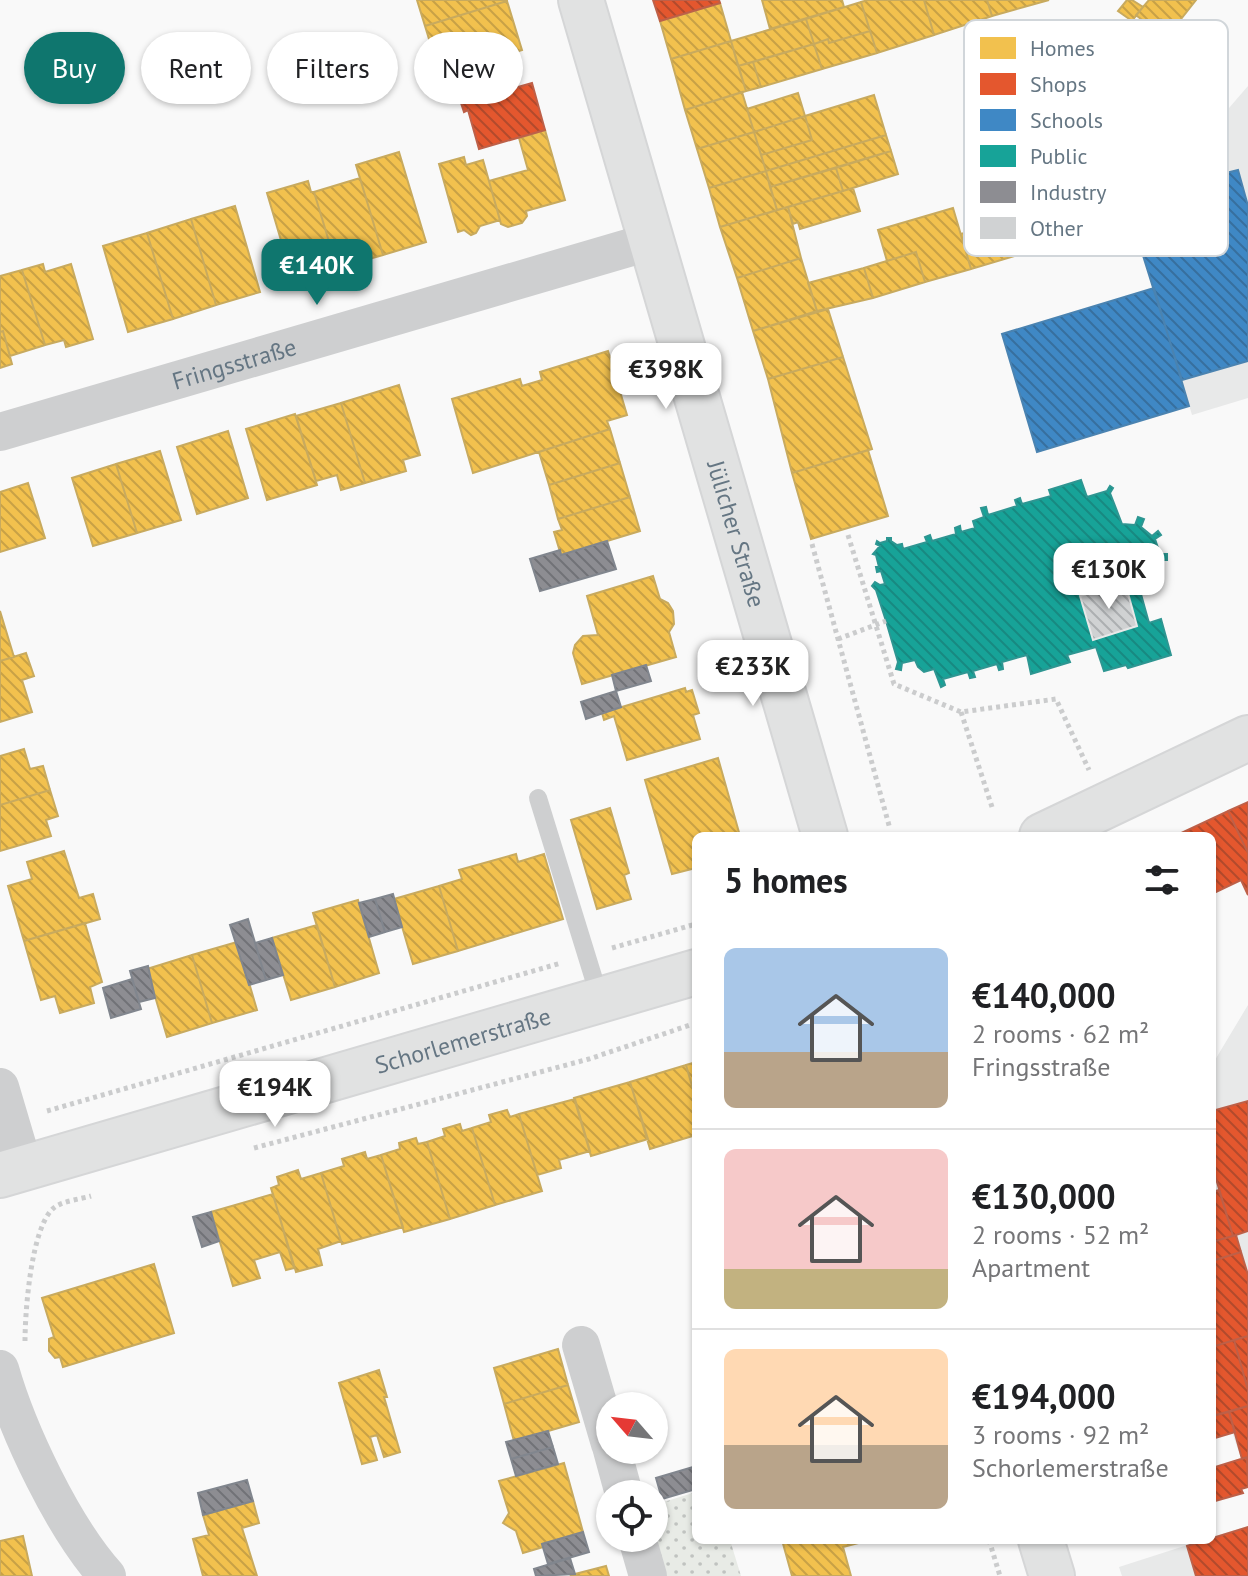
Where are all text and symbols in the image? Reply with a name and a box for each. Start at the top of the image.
legend [964,20,1228,256]
chip: Buy [24,32,125,104]
chip: Rent [141,32,251,104]
chip: Filters [267,32,398,104]
chip: New [414,32,523,104]
text: Homes [1030,34,1095,62]
text: Shops [1030,70,1087,98]
text: Schools [1030,106,1103,134]
text: Public [1030,142,1088,170]
text: Industry [1030,178,1107,206]
text: Other [1030,214,1084,242]
pin: €140K [261,239,373,307]
text: €140K [279,248,355,281]
street label: Fringsstraße [168,331,300,396]
pin: €398K [610,343,722,411]
text: €398K [628,352,704,385]
street label: Jülicher Straße [700,456,773,611]
pin: €130K [1053,543,1165,611]
text: €130K [1071,552,1147,585]
pin: €233K [697,640,809,708]
text: €233K [715,649,791,682]
text: 5 homes [724,858,848,902]
icon: filters [1140,858,1184,902]
text: €140,000 [972,973,1116,1017]
icon: home [788,980,884,1076]
street label: Schorlemerstraße [371,1000,554,1080]
text: 2 rooms · 62 m² [972,1017,1149,1050]
text: Fringsstraße [972,1050,1110,1083]
pin: €194K [219,1061,331,1129]
text: €194K [237,1070,313,1103]
text: €130,000 [972,1174,1116,1218]
icon: home [788,1181,884,1277]
text: 2 rooms · 52 m² [972,1218,1149,1251]
text: Apartment [972,1251,1090,1284]
text: €194,000 [972,1374,1116,1418]
icon: home [788,1381,884,1477]
north arrow [596,1392,668,1464]
map controls [596,1392,668,1552]
text: 3 rooms · 92 m² [972,1418,1149,1451]
text: Schorlemerstraße [972,1451,1169,1484]
button: locate [596,1480,668,1552]

